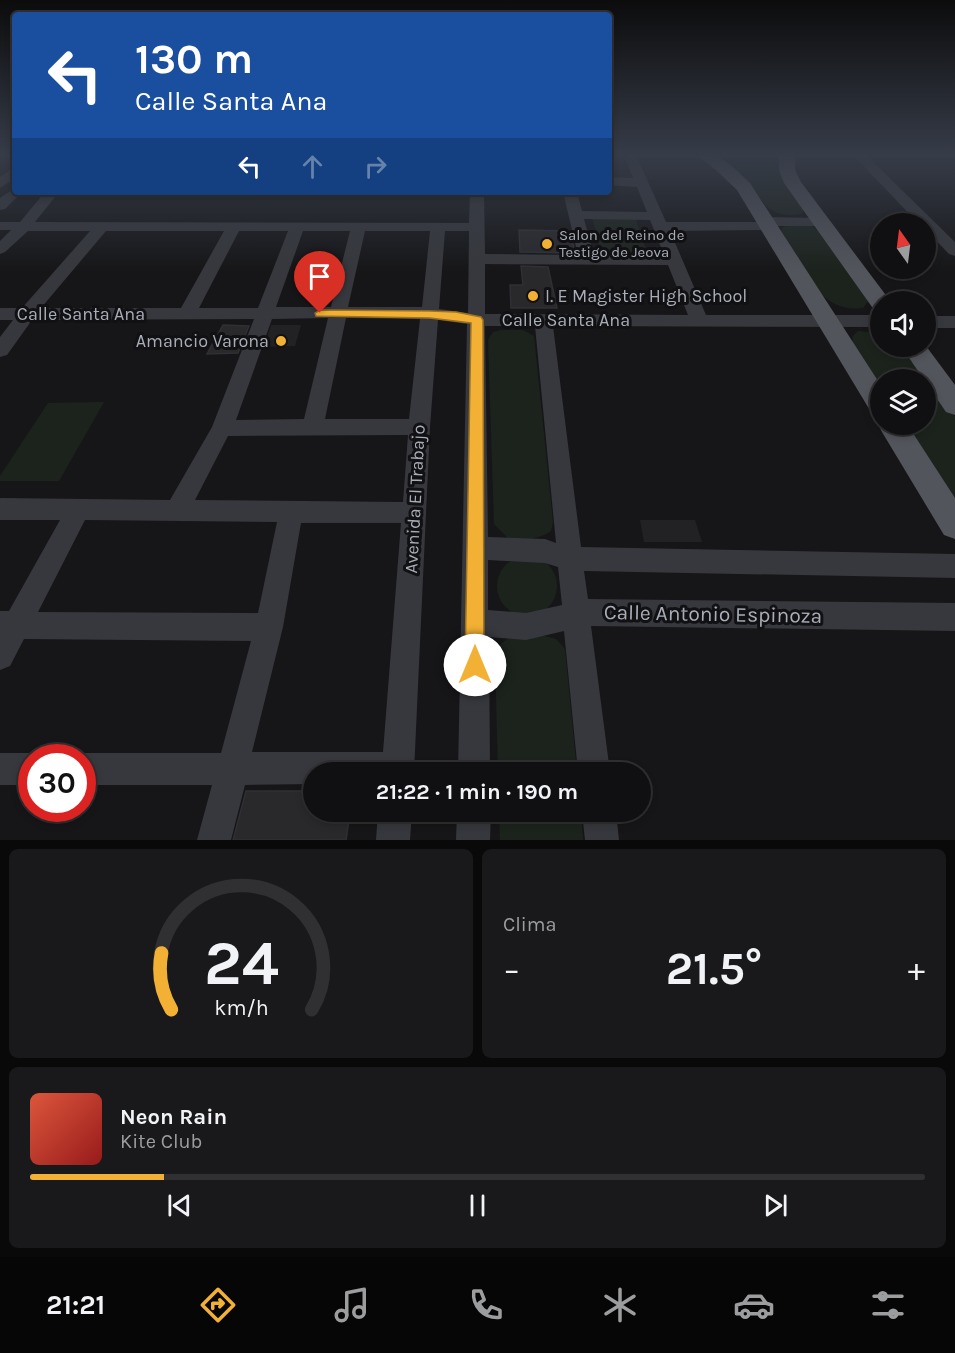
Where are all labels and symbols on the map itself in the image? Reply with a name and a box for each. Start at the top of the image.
north arrow [870,213,936,279]
place label: Salon del Reino de Testigo de Jeova [559,226,684,261]
marker: Salon del Reino de Testigo de Jeova [540,237,554,251]
pin [294,251,345,313]
place label: I. E Magister High School [545,285,747,307]
marker: I. E Magister High School [526,289,540,303]
street label: Calle Santa Ana [17,303,145,325]
street label: Calle Santa Ana [502,309,630,331]
place label: Amancio Varona [136,330,269,352]
marker: Amancio Varona [274,334,288,348]
street label: Avenida El Trabajo [400,424,430,574]
street label: Calle Antonio Espinoza [604,600,822,628]
position arrow [443,633,507,697]
speed limit sign: 30 [18,744,96,822]

